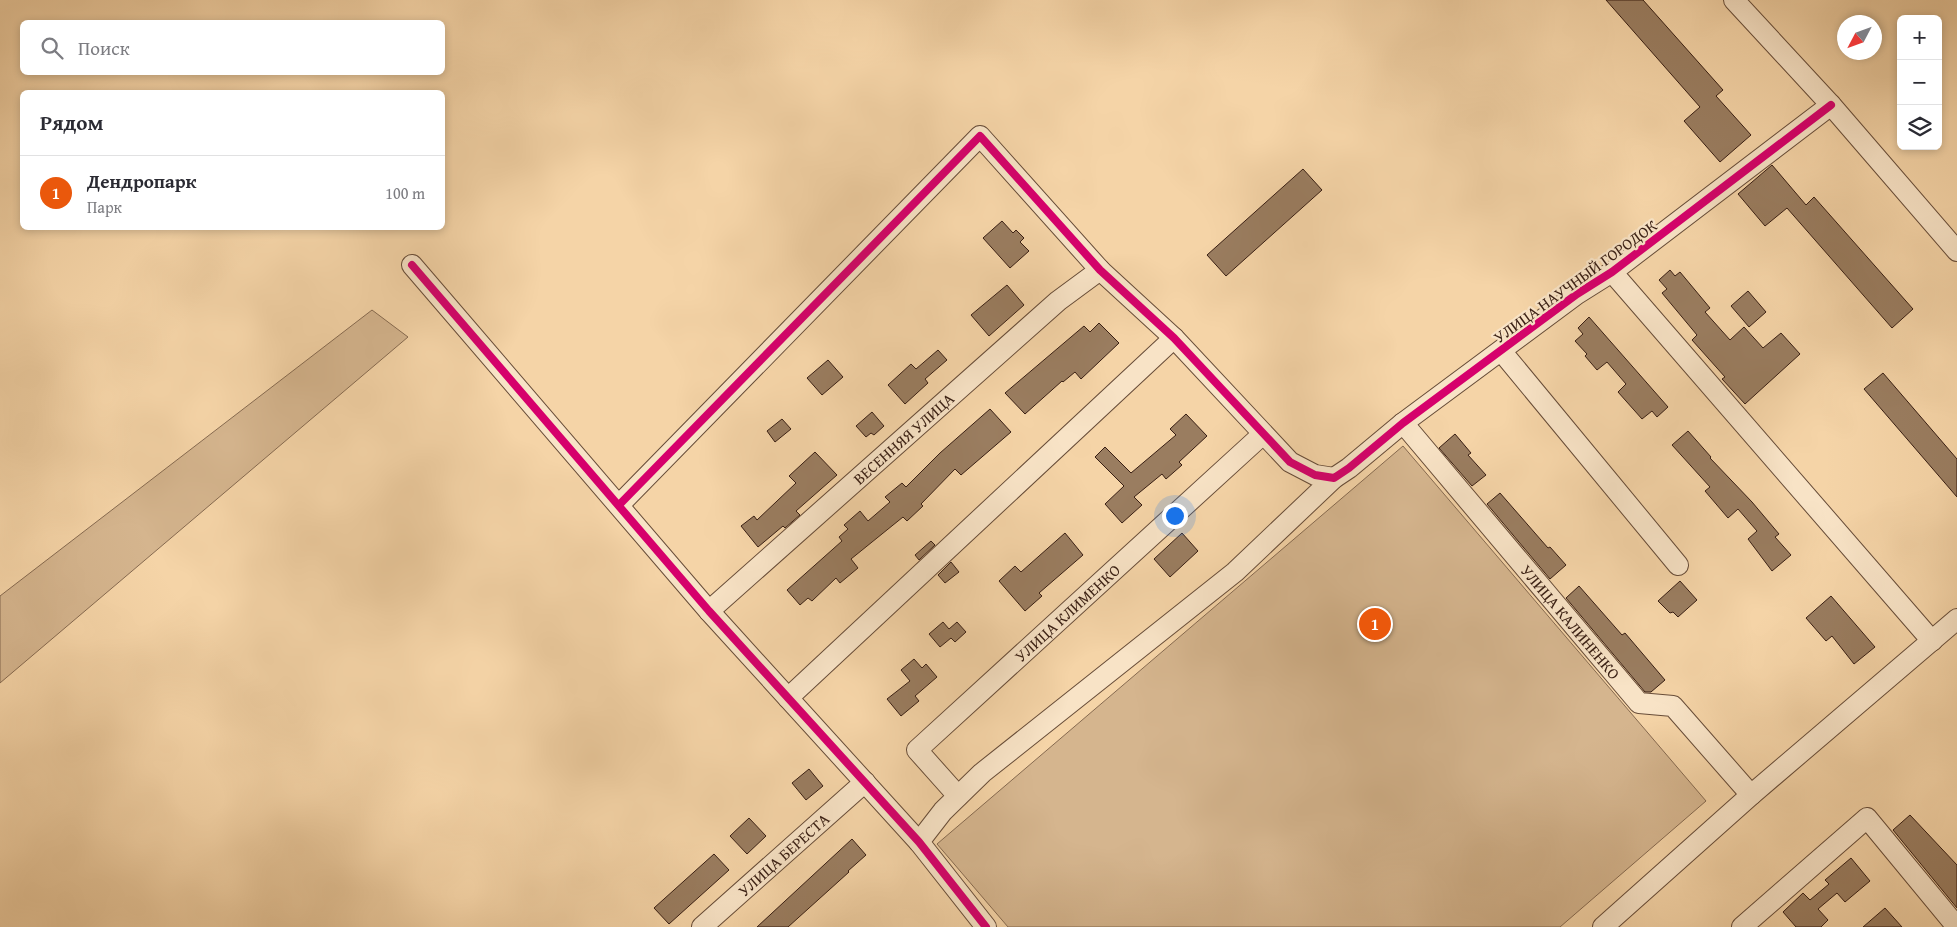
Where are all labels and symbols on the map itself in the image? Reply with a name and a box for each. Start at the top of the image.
north arrow [1837,15,1882,60]
street label: УЛИЦА НАУЧНЫЙ ГОРОДОК [1488,213,1662,349]
street label: ВЕСЕННЯЯ УЛИЦА [847,387,960,490]
your location [1162,503,1188,529]
street label: УЛИЦА КЛИМЕНКО [1009,558,1126,668]
street label: УЛИЦА КАЛИНЕНКО [1515,559,1626,685]
pin: 1 [1359,605,1391,643]
street label: УЛИЦА БЕРЕСТА [732,807,835,902]

